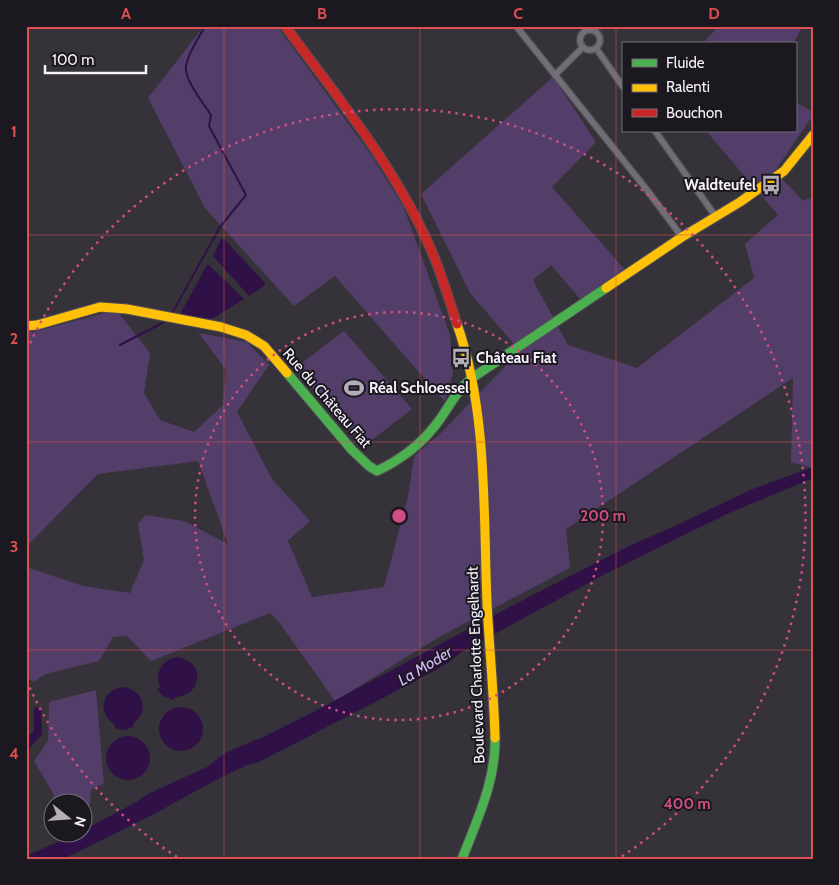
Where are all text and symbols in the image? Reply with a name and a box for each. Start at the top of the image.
text: A [121,4,131,23]
text: B [317,4,327,23]
text: C [513,4,523,23]
text: D [708,4,720,23]
scale bar [45,42,146,74]
legend [622,42,796,132]
text: 100 m [52,51,94,69]
text: Fluide [666,54,705,72]
text: Ralenti [666,78,710,96]
text: Bouchon [666,104,723,122]
text: 1 [11,122,17,141]
bus stop icon: Waldteufel [760,174,782,196]
place label: Waldteufel [684,176,756,194]
text: 2 [10,329,18,348]
street label: Rue du Château Fiat [279,345,375,451]
bus stop icon: Château Fiat [450,347,472,369]
place label: Château Fiat [476,349,557,367]
sports icon: Réal Schloessel [343,377,365,399]
place label: Réal Schloessel [369,379,469,397]
centre of rings [390,507,408,525]
text: 200 m [580,507,626,525]
text: 3 [10,537,18,556]
street label: Boulevard Charlotte Engelhardt [464,566,488,764]
water label: La Moder [394,642,457,690]
text: 4 [9,744,19,763]
north arrow [42,792,92,842]
text: 400 m [664,795,710,813]
text: N [70,814,90,829]

